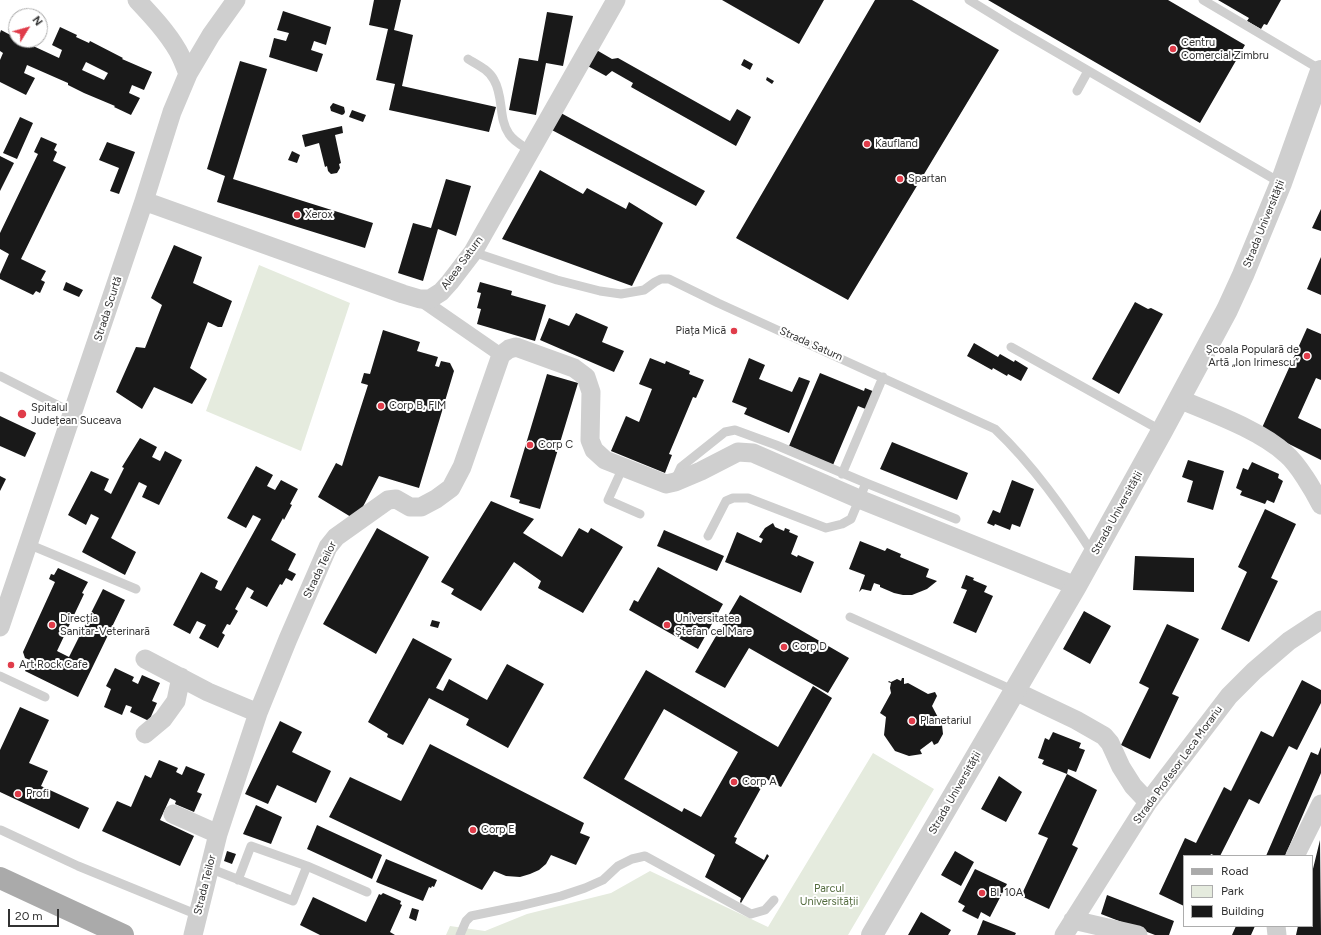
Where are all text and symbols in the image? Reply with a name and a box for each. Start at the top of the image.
north arrow [8,8,48,48]
text: N [29,14,45,28]
place label: Centru Comercial Zimbru [1181,36,1269,62]
marker: Centru Comercial Zimbru [1168,44,1178,54]
place label: Kaufland [875,137,918,151]
marker: Kaufland [862,139,872,149]
place label: Spartan [908,172,946,186]
marker: Spartan [895,174,905,184]
street label: Strada Universității [1240,178,1288,270]
place label: Xerox [305,208,333,222]
marker: Xerox [292,210,302,220]
street label: Aleea Saturn [438,234,486,292]
street label: Strada Scurtă [91,275,125,343]
place label: Piața Mică [676,324,726,338]
street label: Strada Saturn [777,324,845,364]
marker: Piața Mică [729,326,739,336]
place label: Școala Populară de Artă „Ion Irimescu” [1206,343,1299,369]
marker: Școala Populară de Artă „Ion Irimescu” [1302,351,1312,361]
place label: Corp B, FIM [389,399,446,413]
place label: Spitalul Județean Suceava [31,401,121,427]
marker: Corp B, FIM [376,401,386,411]
marker: Spitalul Județean Suceava [16,408,28,420]
place label: Corp C [538,438,573,452]
marker: Corp C [525,440,535,450]
street label: Strada Universității [1089,469,1145,557]
street label: Strada Teilor [301,539,339,601]
place label: Direcția Sanitar-Veterinară [60,612,150,638]
place label: Universitatea Ștefan cel Mare [675,612,752,638]
marker: Direcția Sanitar-Veterinară [47,620,57,630]
marker: Universitatea Ștefan cel Mare [662,620,672,630]
place label: Corp D [792,640,827,654]
marker: Corp D [779,642,789,652]
place label: Art Rock Cafe [19,658,88,672]
marker: Art Rock Cafe [6,660,16,670]
street label: Strada Profesor Leca Morariu [1131,703,1225,827]
place label: Planetariul [920,714,971,728]
marker: Planetariul [907,716,917,726]
street label: Strada Universității [926,749,984,837]
place label: Corp A [742,775,777,789]
marker: Corp A [729,777,739,787]
place label: Profi [26,787,49,801]
marker: Profi [13,789,23,799]
place label: Corp E [481,823,515,837]
marker: Corp E [468,825,478,835]
street label: Strada Teilor [191,854,219,916]
legend [1183,855,1313,927]
text: Road [1221,864,1249,878]
park label: Parcul Universității [800,882,858,908]
text: Park [1221,884,1244,898]
place label: Bl. 10A [990,886,1023,900]
marker: Bl. 10A [977,888,987,898]
scale bar [10,901,61,927]
text: Building [1221,904,1264,918]
text: 20 m [15,909,43,923]

